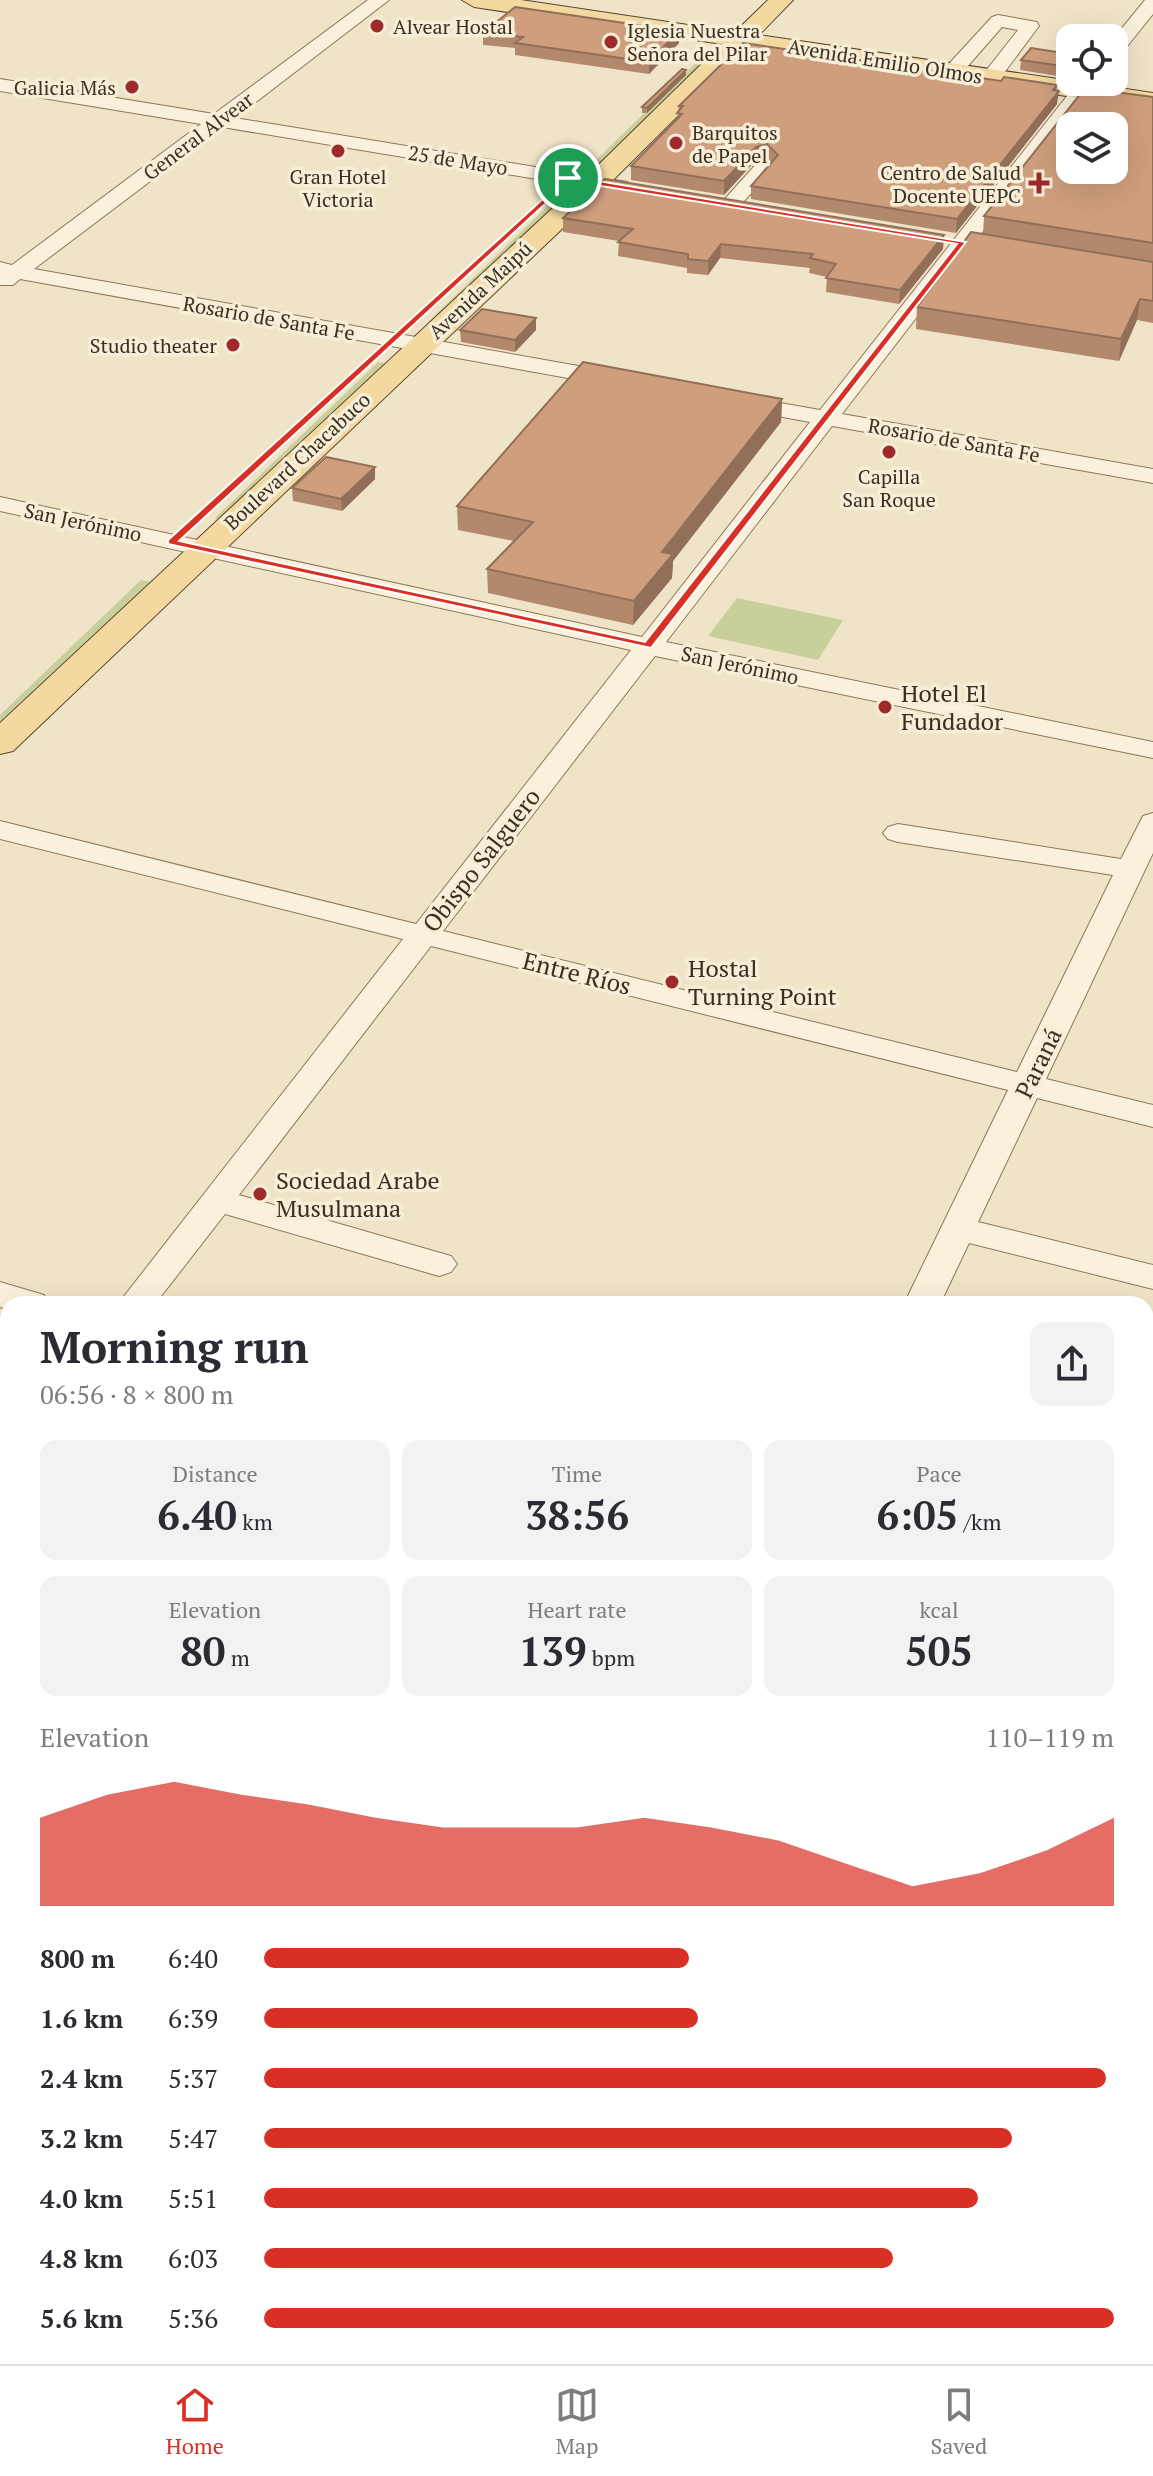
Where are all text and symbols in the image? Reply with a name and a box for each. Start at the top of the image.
place label: Alvear Hostal [393,13,513,40]
marker: Alvear Hostal [368,17,386,35]
place label: Iglesia Nuestra Señora del Pilar [627,17,767,67]
map controls [1056,24,1128,184]
button: locate [1056,24,1128,96]
street label: Avenida Emilio Olmos [786,32,984,90]
marker: Iglesia Nuestra Señora del Pilar [602,33,620,51]
place label: Galicia Más [14,74,116,101]
marker: Galicia Más [123,78,141,96]
street label: General Alvear [137,86,259,186]
button: layers [1056,112,1128,184]
place label: Barquitos de Papel [692,119,778,169]
marker: Barquitos de Papel [667,134,685,152]
street label: 25 de Mayo [406,139,510,181]
marker: Gran Hotel Victoria [329,142,347,160]
pin [534,144,602,212]
icon: arrive [546,156,590,200]
place label: Centro de Salud Docente UEPC [880,159,1021,209]
place label: Gran Hotel Victoria [289,163,387,213]
marker: Centro de Salud Docente UEPC [1028,172,1050,194]
street label: Avenida Maipú [422,235,538,345]
street label: Rosario de Santa Fe [181,290,357,346]
place label: Studio theater [90,332,217,359]
marker: Studio theater [224,336,242,354]
street label: Boulevard Chacabuco [218,386,376,536]
street label: Rosario de Santa Fe [866,412,1042,468]
marker: Capilla San Roque [880,443,898,461]
place label: Capilla San Roque [842,463,936,513]
street label: San Jerónimo [22,496,144,548]
street label: San Jerónimo [679,639,801,691]
place label: Hotel El Fundador [901,677,1004,737]
marker: Hotel El Fundador [876,698,894,716]
street label: Obispo Salguero [415,781,547,939]
street label: Entre Ríos [520,944,634,1002]
place label: Hostal Turning Point [688,952,837,1012]
marker: Hostal Turning Point [663,973,681,991]
street label: Paraná [1007,1023,1069,1103]
place label: Sociedad Arabe Musulmana [276,1164,440,1224]
marker: Sociedad Arabe Musulmana [251,1185,269,1203]
text: Morning run [40,1317,309,1376]
button: share [1030,1322,1114,1406]
text: 06:56 · 8 × 800 m [40,1377,234,1411]
text: Distance [173,1459,258,1488]
text: Time [552,1459,602,1488]
text: Pace [916,1459,962,1488]
text: 6.40 [157,1488,237,1541]
text: 38:56 [525,1488,629,1541]
text: 6:05 [877,1488,958,1541]
text: km [237,1507,273,1536]
text: /km [958,1507,1001,1536]
text: Elevation [169,1595,261,1624]
text: Heart rate [528,1595,626,1624]
text: kcal [919,1595,959,1624]
text: 80 [180,1624,225,1677]
text: 139 [519,1624,587,1677]
text: 505 [905,1624,973,1677]
text: m [225,1643,250,1672]
text: bpm [587,1643,635,1672]
text: Elevation [40,1720,149,1754]
text: 110–119 m [986,1720,1114,1754]
text: 800 m [40,1941,115,1975]
text: 6:40 [168,1941,218,1975]
text: 1.6 km [40,2001,123,2035]
text: 6:39 [168,2001,218,2035]
text: 2.4 km [40,2061,123,2095]
text: 5:37 [168,2061,218,2095]
text: 3.2 km [40,2121,123,2155]
text: 5:47 [168,2121,218,2155]
text: 4.0 km [40,2181,123,2215]
text: 5:51 [168,2181,218,2215]
text: 4.8 km [40,2241,123,2275]
text: 6:03 [168,2241,218,2275]
text: 5.6 km [40,2301,123,2335]
text: 5:36 [168,2301,218,2335]
tab: Home [166,2383,224,2460]
tab: Map [555,2383,599,2460]
tab: Saved [930,2383,987,2460]

